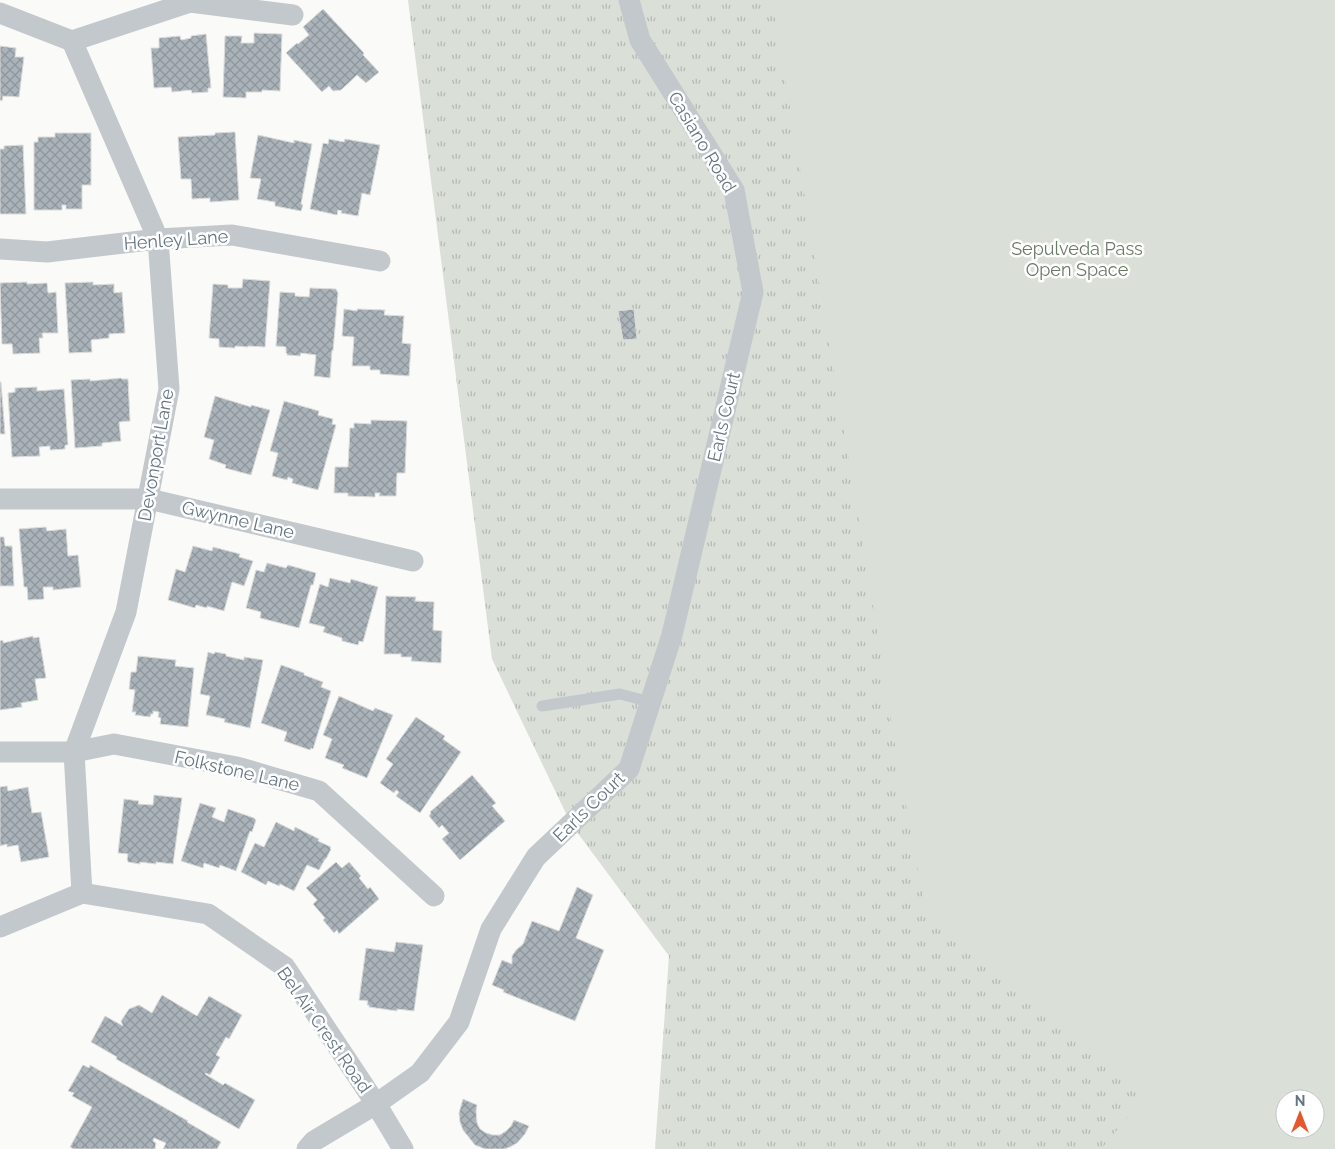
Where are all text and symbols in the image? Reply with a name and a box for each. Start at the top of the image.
street label: Casiano Road [664,88,741,196]
street label: Henley Lane [123,225,229,254]
park label: Sepulveda Pass Open Space [1011,238,1143,280]
street label: Earls Court [703,370,744,464]
street label: Devonport Lane [134,387,178,523]
street label: Gwynne Lane [180,496,297,543]
street label: Folkstone Lane [173,746,302,795]
street label: Earls Court [549,767,629,846]
street label: Bel Air Crest Road [273,963,376,1097]
north arrow [1275,1089,1325,1139]
text: N [1295,1093,1305,1109]

